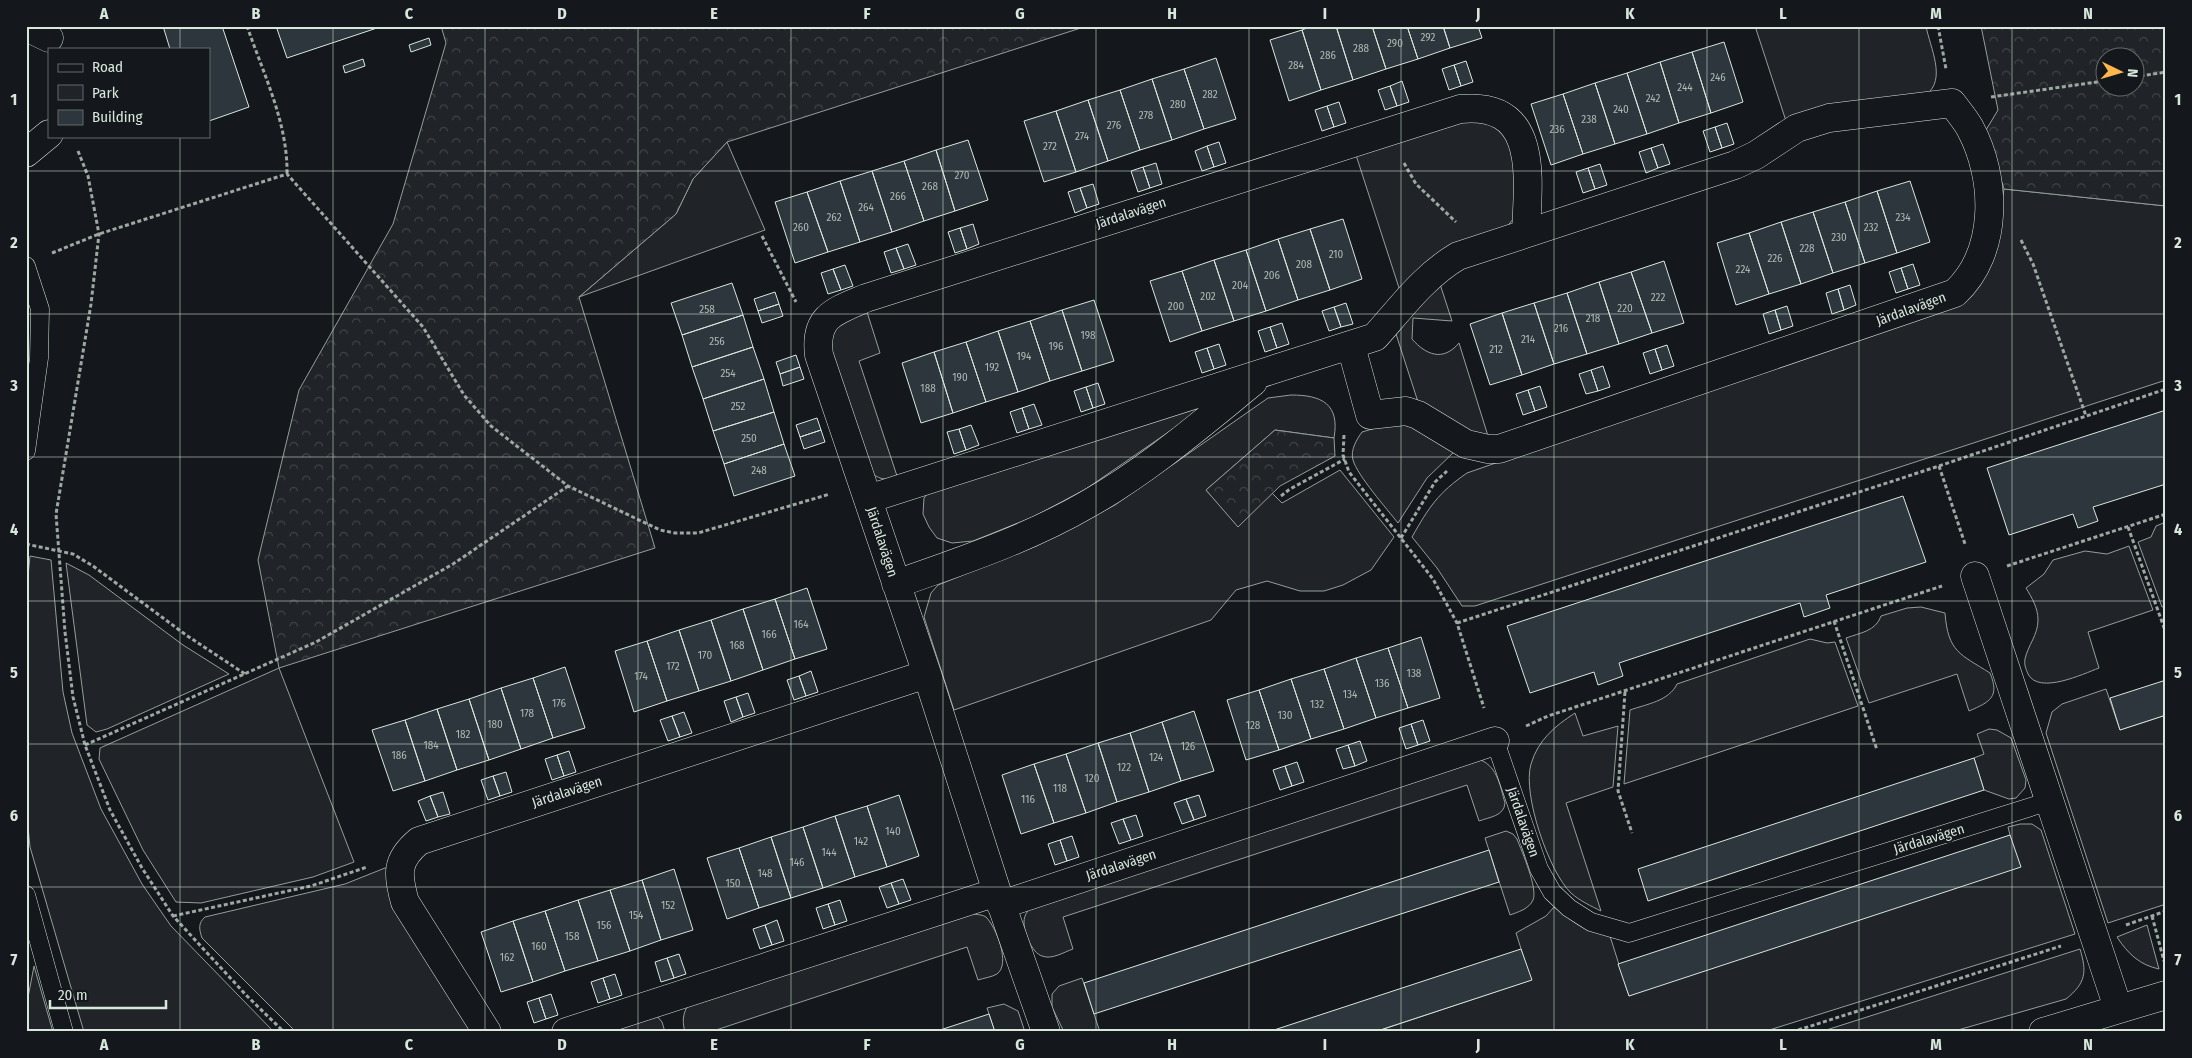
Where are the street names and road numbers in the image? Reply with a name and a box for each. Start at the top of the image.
street label: Järdalavägen [1094,194,1168,232]
street label: Järdalavägen [1874,289,1948,329]
street label: Järdalavägen [863,505,901,579]
street label: Järdalavägen [530,773,604,811]
street label: Järdalavägen [1503,785,1543,859]
street label: Järdalavägen [1892,820,1966,858]
street label: Järdalavägen [1084,846,1158,884]

